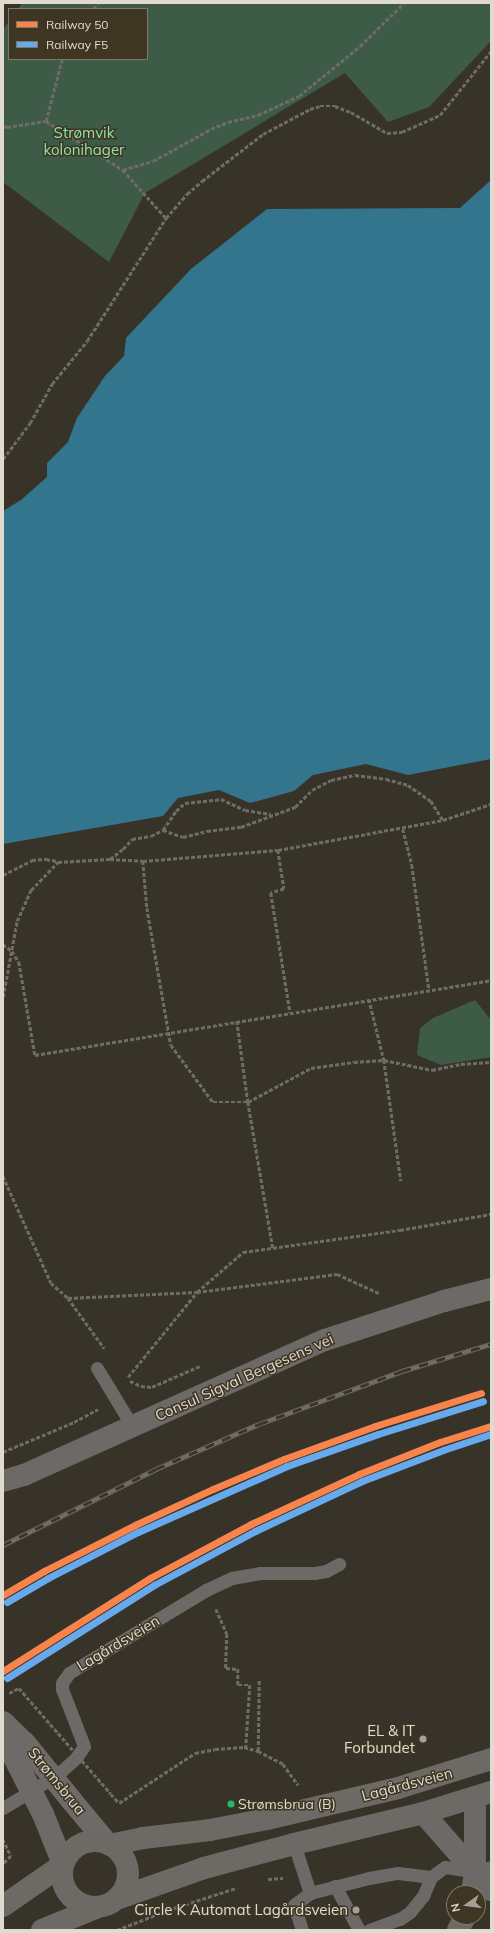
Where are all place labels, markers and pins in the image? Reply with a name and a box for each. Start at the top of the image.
place label: EL & IT Forbundet [344,1721,415,1756]
marker: EL & IT Forbundet [418,1734,428,1744]
place label: Strømsbrua (B) [238,1796,336,1812]
marker: Strømsbrua (B) [226,1799,236,1809]
place label: Circle K Automat Lagårdsveien [134,1901,348,1919]
marker: Circle K Automat Lagårdsveien [351,1905,361,1915]

